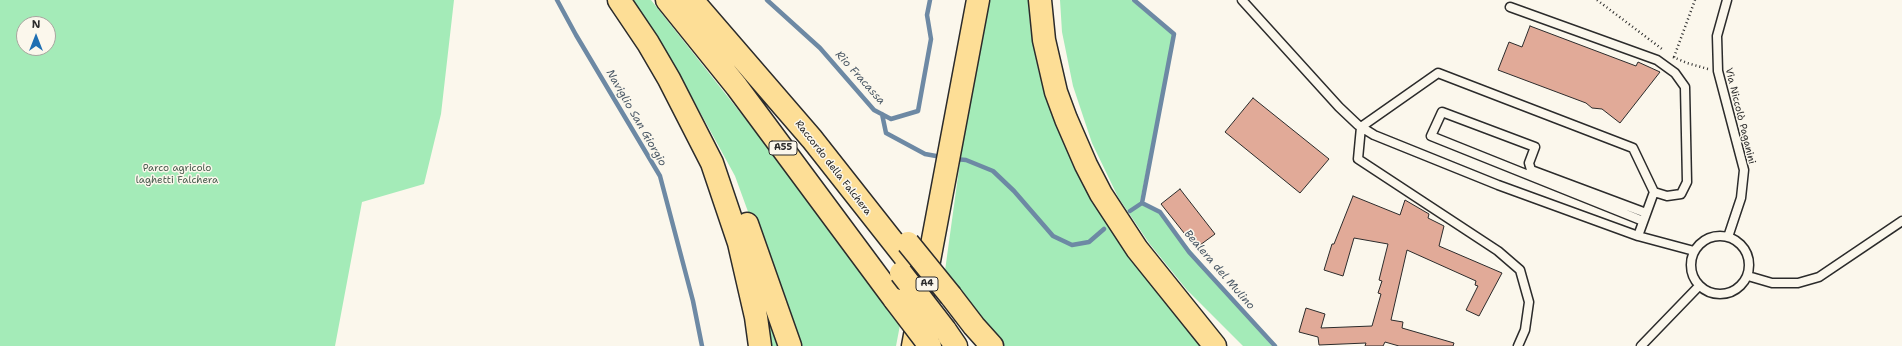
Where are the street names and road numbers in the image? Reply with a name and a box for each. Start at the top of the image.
street label: Via Niccolò Paganini [1722,67,1758,165]
street label: Raccordo della Falchera [792,118,874,218]
road number: A55 [769,141,797,155]
road number: A4 [916,277,938,291]

